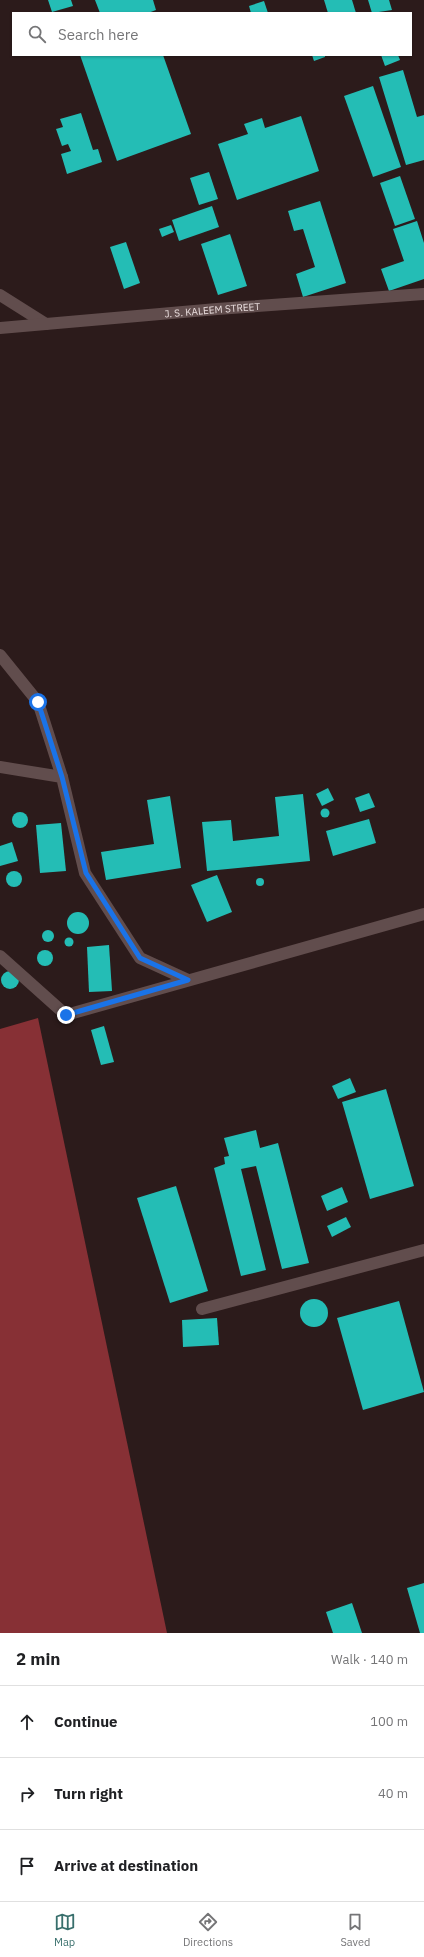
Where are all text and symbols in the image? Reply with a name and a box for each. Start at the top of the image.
search box [12,12,412,56]
icon: search [26,23,48,45]
text: Search here [58,25,138,44]
street label: J. S. KALEEM STREET [164,299,261,320]
route start [29,693,47,711]
route end [57,1006,75,1024]
text: 2 min [16,1648,60,1670]
text: Walk · 140 m [331,1651,408,1668]
icon: ahead [16,1711,38,1733]
text: Continue [54,1712,118,1731]
text: 100 m [370,1713,408,1730]
icon: right [16,1783,38,1805]
text: Turn right [54,1784,123,1803]
text: 40 m [378,1785,408,1802]
icon: arrive [16,1855,38,1877]
text: Arrive at destination [54,1856,198,1875]
tab: Map [54,1911,76,1949]
tab: Directions [183,1911,233,1949]
tab: Saved [340,1911,370,1949]

